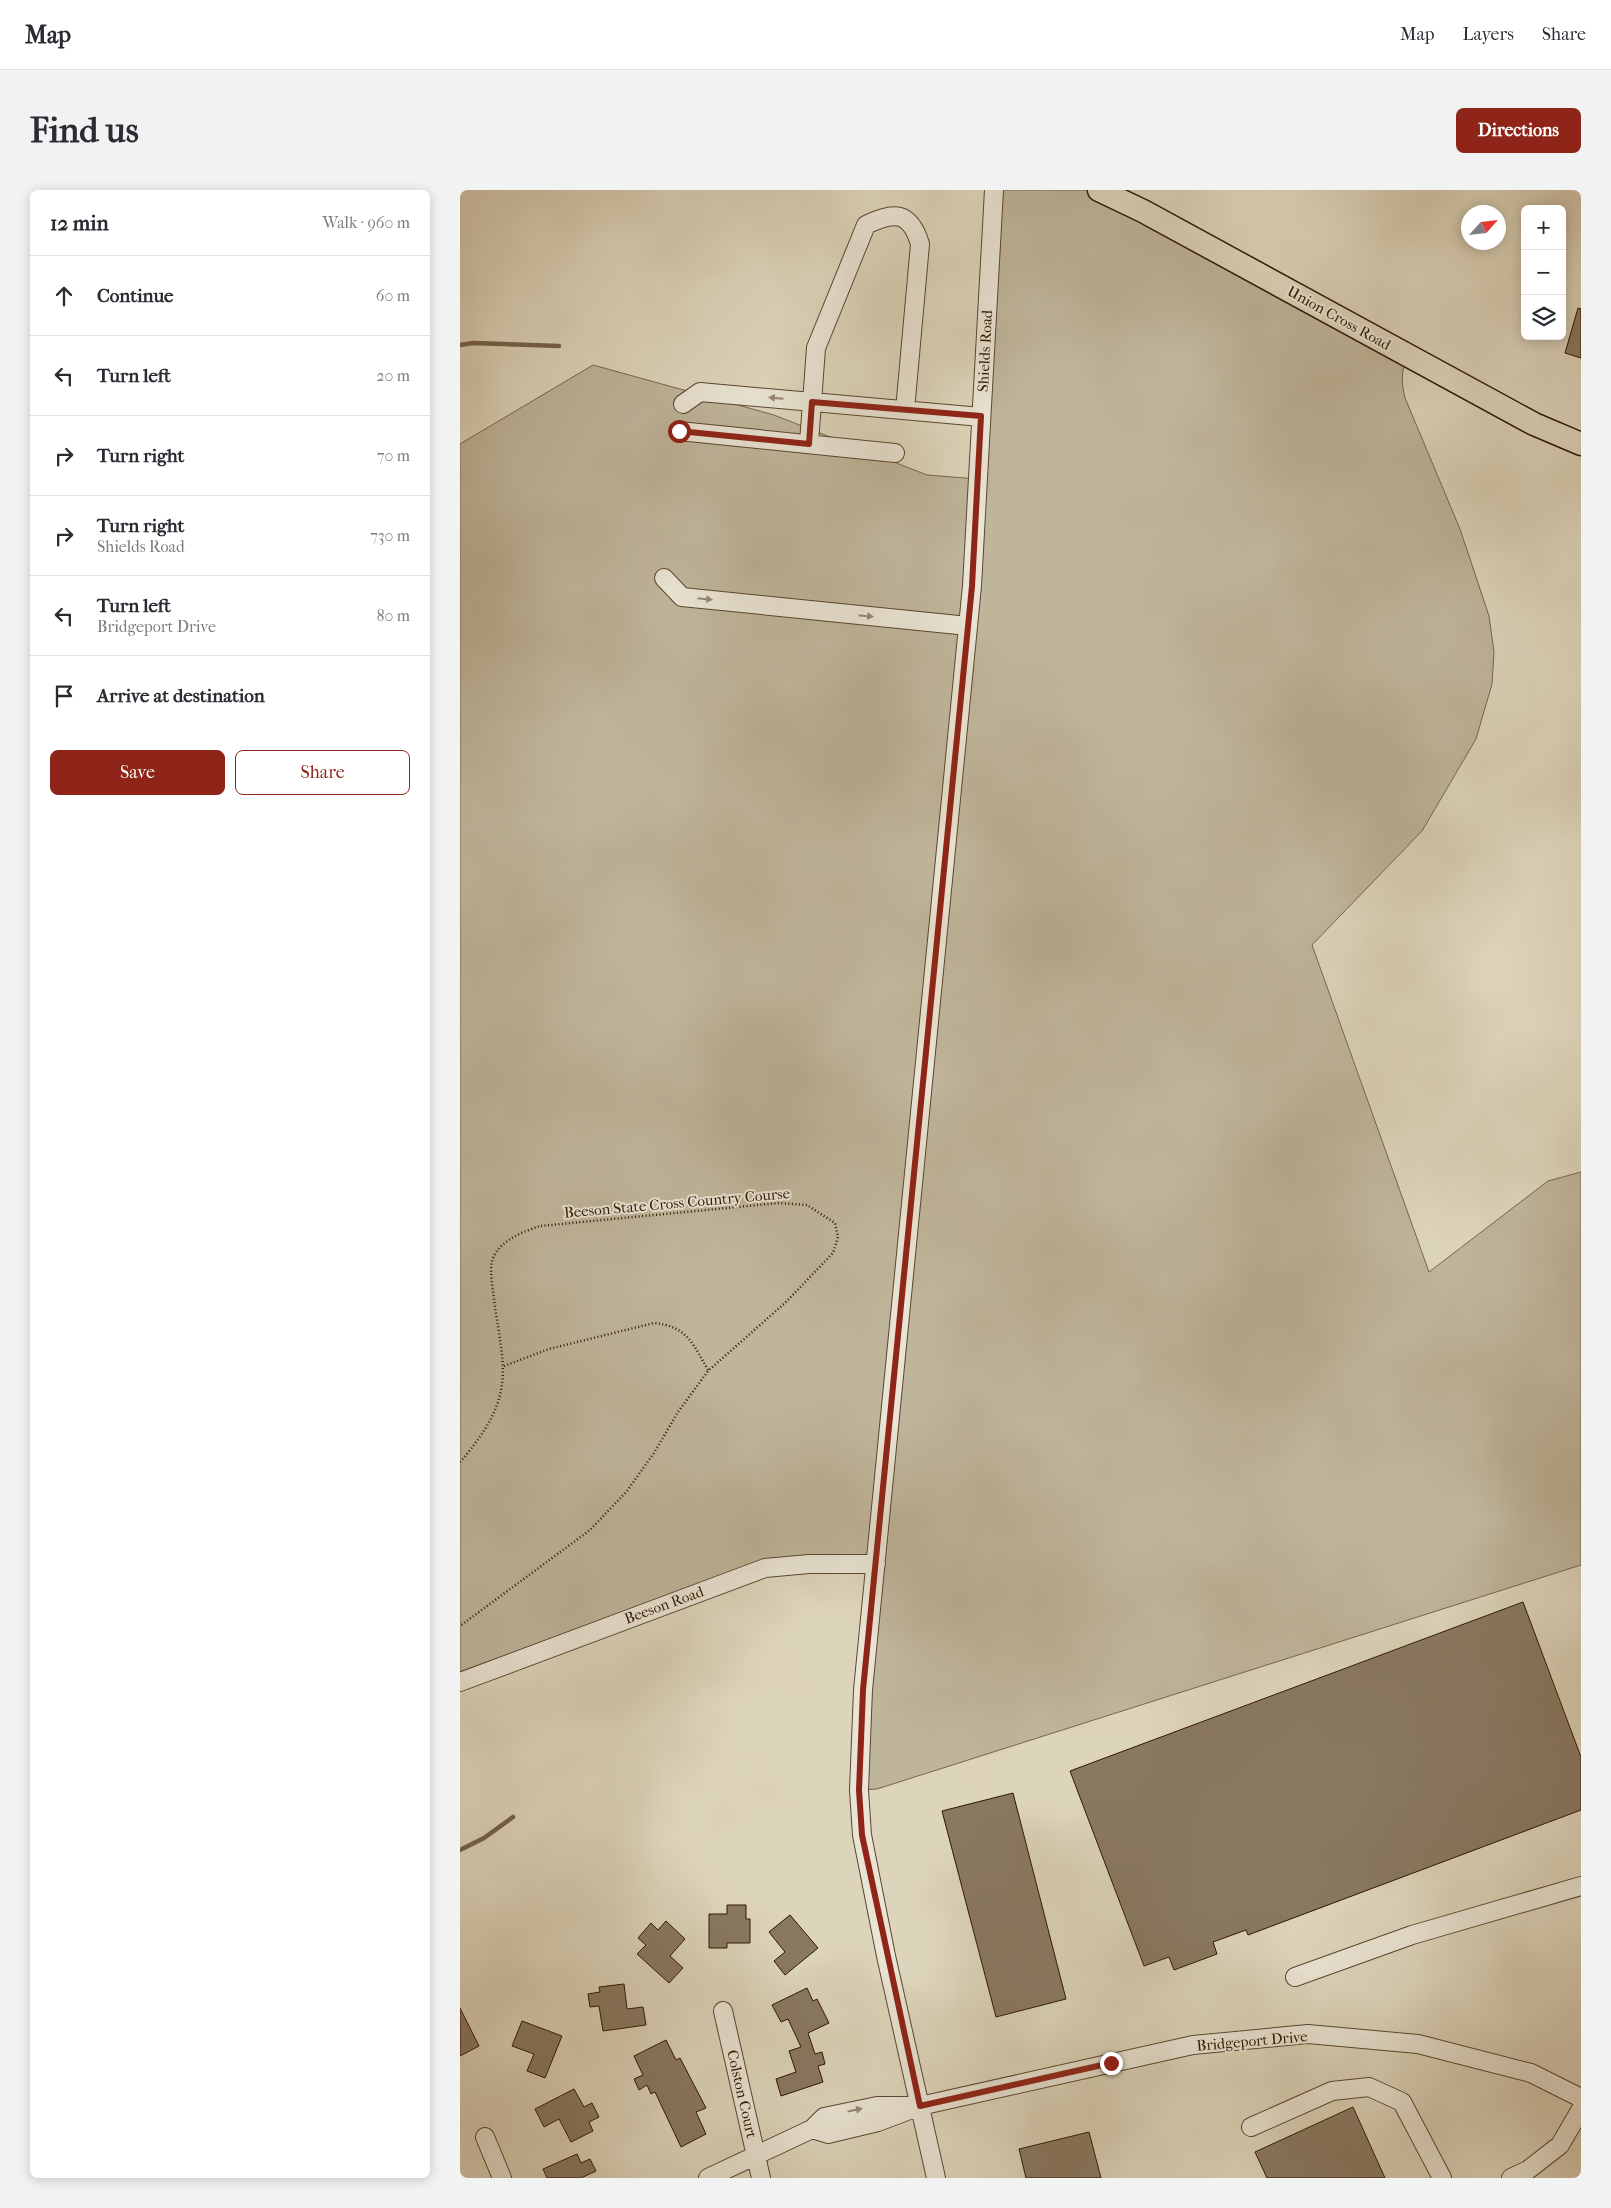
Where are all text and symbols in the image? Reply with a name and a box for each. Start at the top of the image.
text: Map [25,21,71,49]
text: Map [1400,24,1434,45]
text: Layers [1462,24,1514,45]
text: Share [1542,24,1586,45]
button: Directions [1456,108,1581,153]
text: Find us [30,110,139,151]
north arrow [1461,205,1506,250]
map controls [1521,205,1566,340]
button: + [1521,205,1566,250]
text: 12 min [50,211,109,235]
text: Walk · 960 m [323,213,410,232]
button: − [1521,250,1566,295]
icon: ahead [50,282,78,310]
street label: Union Cross Road [1284,282,1395,354]
text: Continue [97,285,173,307]
text: 60 m [376,286,410,305]
button: layers [1521,295,1566,340]
street label: Shields Road [974,309,996,393]
icon: left [50,362,78,390]
text: Turn left [97,365,171,387]
text: 20 m [376,366,410,385]
one-way arrow [768,394,784,402]
route start [668,420,691,443]
icon: right [50,442,78,470]
text: Turn right [97,445,184,467]
text: 70 m [377,446,410,465]
text: Turn right [97,515,184,537]
icon: right [50,522,78,550]
text: 730 m [370,526,410,545]
text: Shields Road [97,537,185,556]
text: Turn left [97,595,171,617]
one-way arrow [697,595,713,603]
icon: left [50,602,78,630]
text: 80 m [376,606,410,625]
one-way arrow [859,612,875,620]
text: Bridgeport Drive [97,617,216,636]
icon: arrive [50,682,78,710]
text: Arrive at destination [97,685,265,707]
button: Save [50,750,225,795]
button: Share [235,750,410,795]
street label: Beeson State Cross Country Course [563,1184,791,1222]
street label: Beeson Road [622,1582,707,1628]
street label: Bridgeport Drive [1196,2027,1309,2055]
street label: Colston Court [723,2048,761,2140]
route end [1100,2052,1123,2075]
one-way arrow [847,2106,863,2114]

